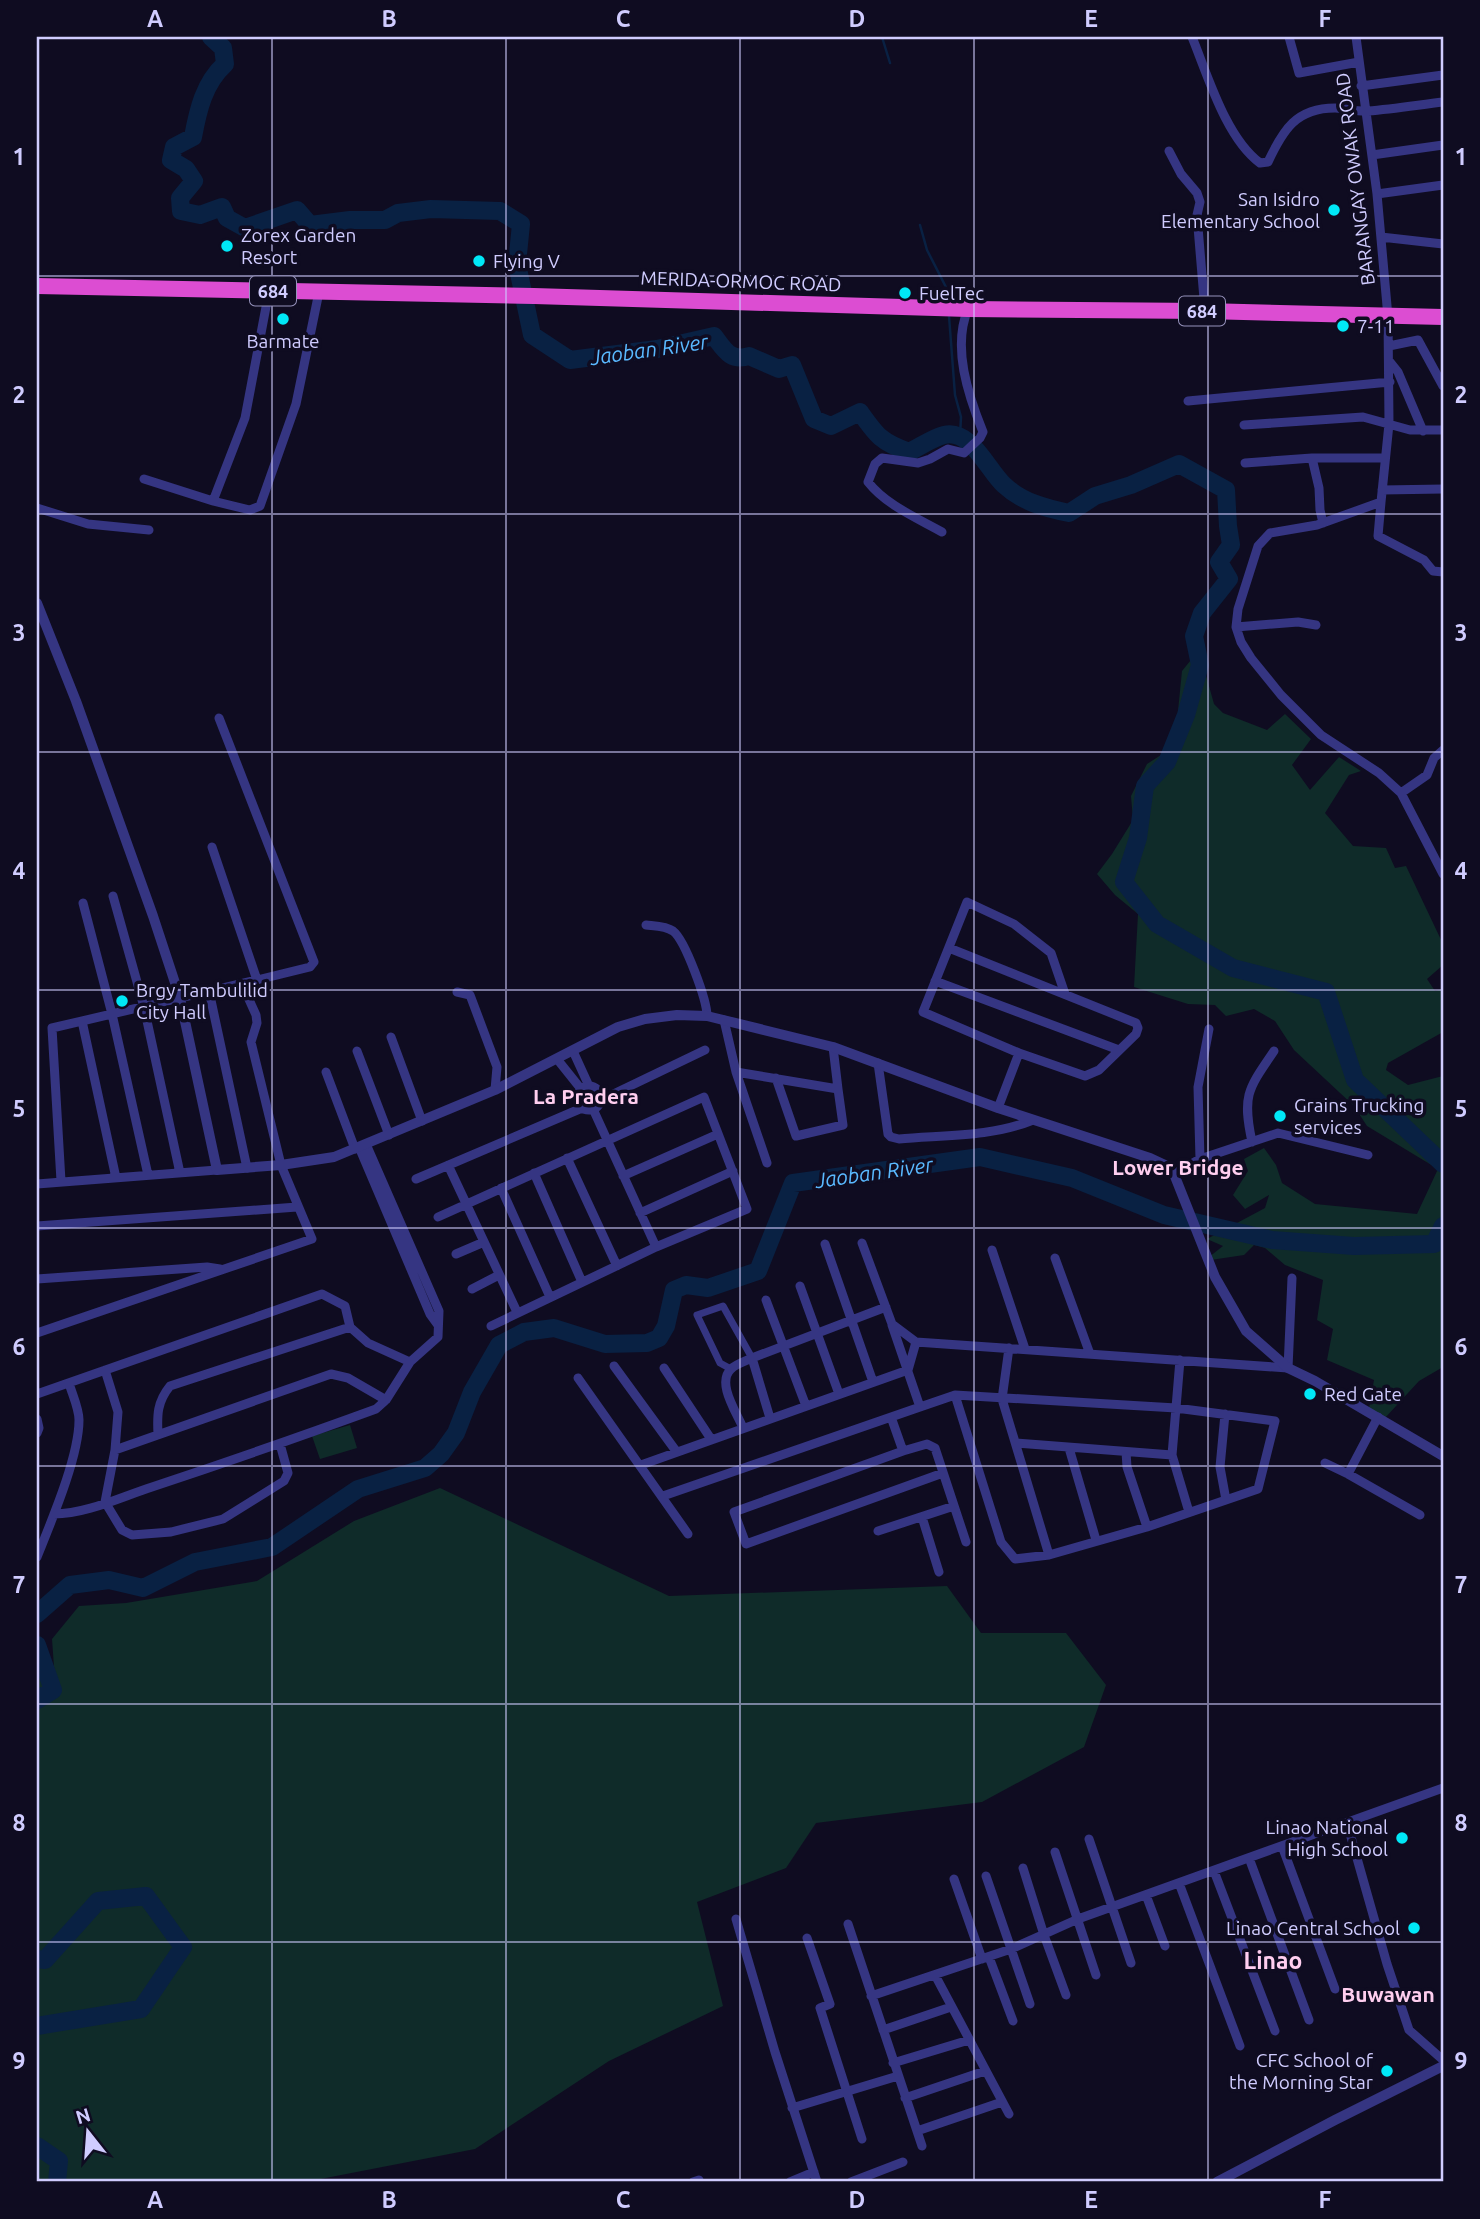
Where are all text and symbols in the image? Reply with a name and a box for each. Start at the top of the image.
text: A [147,6,163,31]
text: B [381,6,397,31]
text: C [616,6,631,31]
text: D [849,6,865,31]
text: E [1084,6,1098,31]
text: F [1319,6,1332,31]
street label: BARANGAY OWAK ROAD [1331,71,1379,287]
text: 1 [13,144,25,169]
text: 1 [1455,144,1467,169]
place label: San Isidro Elementary School [1161,188,1320,232]
marker: San Isidro Elementary School [1326,202,1342,218]
place label: Zorex Garden Resort [241,224,356,268]
marker: Zorex Garden Resort [219,238,235,254]
place label: Flying V [493,250,560,272]
marker: Flying V [471,253,487,269]
street label: MERIDA-ORMOC ROAD [640,266,842,296]
road number: 684 [250,276,296,306]
place label: FuelTec [919,282,984,304]
marker: FuelTec [897,285,913,301]
road number: 684 [1179,296,1225,326]
marker: Barmate [275,311,291,327]
place label: 7-11 [1357,315,1395,337]
marker: 7-11 [1335,318,1351,334]
water label: Jaoban River [588,329,710,369]
place label: Barmate [246,330,320,352]
text: 2 [13,382,25,407]
text: 2 [1455,382,1467,407]
text: 3 [13,620,25,645]
text: 3 [1455,620,1467,645]
text: 4 [13,858,26,883]
text: 4 [1455,858,1468,883]
place label: Brgy Tambulilid City Hall [136,979,268,1023]
marker: Brgy Tambulilid City Hall [114,993,130,1009]
district label: La Pradera [533,1084,639,1108]
place label: Grains Trucking services [1294,1094,1424,1138]
text: 5 [13,1096,25,1121]
text: 5 [1455,1096,1467,1121]
marker: Grains Trucking services [1272,1108,1288,1124]
water label: Jaoban River [813,1152,935,1192]
district label: Lower Bridge [1112,1155,1244,1179]
text: 6 [13,1334,26,1359]
text: 6 [1455,1334,1468,1359]
place label: Red Gate [1324,1383,1402,1405]
marker: Red Gate [1302,1386,1318,1402]
text: 7 [13,1572,25,1597]
text: 7 [1455,1572,1467,1597]
text: 8 [13,1810,25,1835]
text: 8 [1455,1810,1467,1835]
place label: Linao National High School [1266,1816,1388,1860]
marker: Linao National High School [1394,1830,1410,1846]
place label: Linao Central School [1226,1917,1400,1939]
marker: Linao Central School [1406,1920,1422,1936]
district label: Linao [1244,1948,1302,1973]
district label: Buwawan [1341,1982,1435,2006]
text: 9 [13,2048,25,2073]
text: 9 [1455,2048,1467,2073]
place label: CFC School of the Morning Star [1229,2049,1374,2093]
marker: CFC School of the Morning Star [1379,2063,1395,2079]
north arrow [52,2096,122,2166]
text: N [73,2103,93,2128]
text: A [147,2187,163,2212]
text: B [381,2187,397,2212]
text: C [616,2187,631,2212]
text: D [849,2187,865,2212]
text: E [1084,2187,1098,2212]
text: F [1319,2187,1332,2212]

